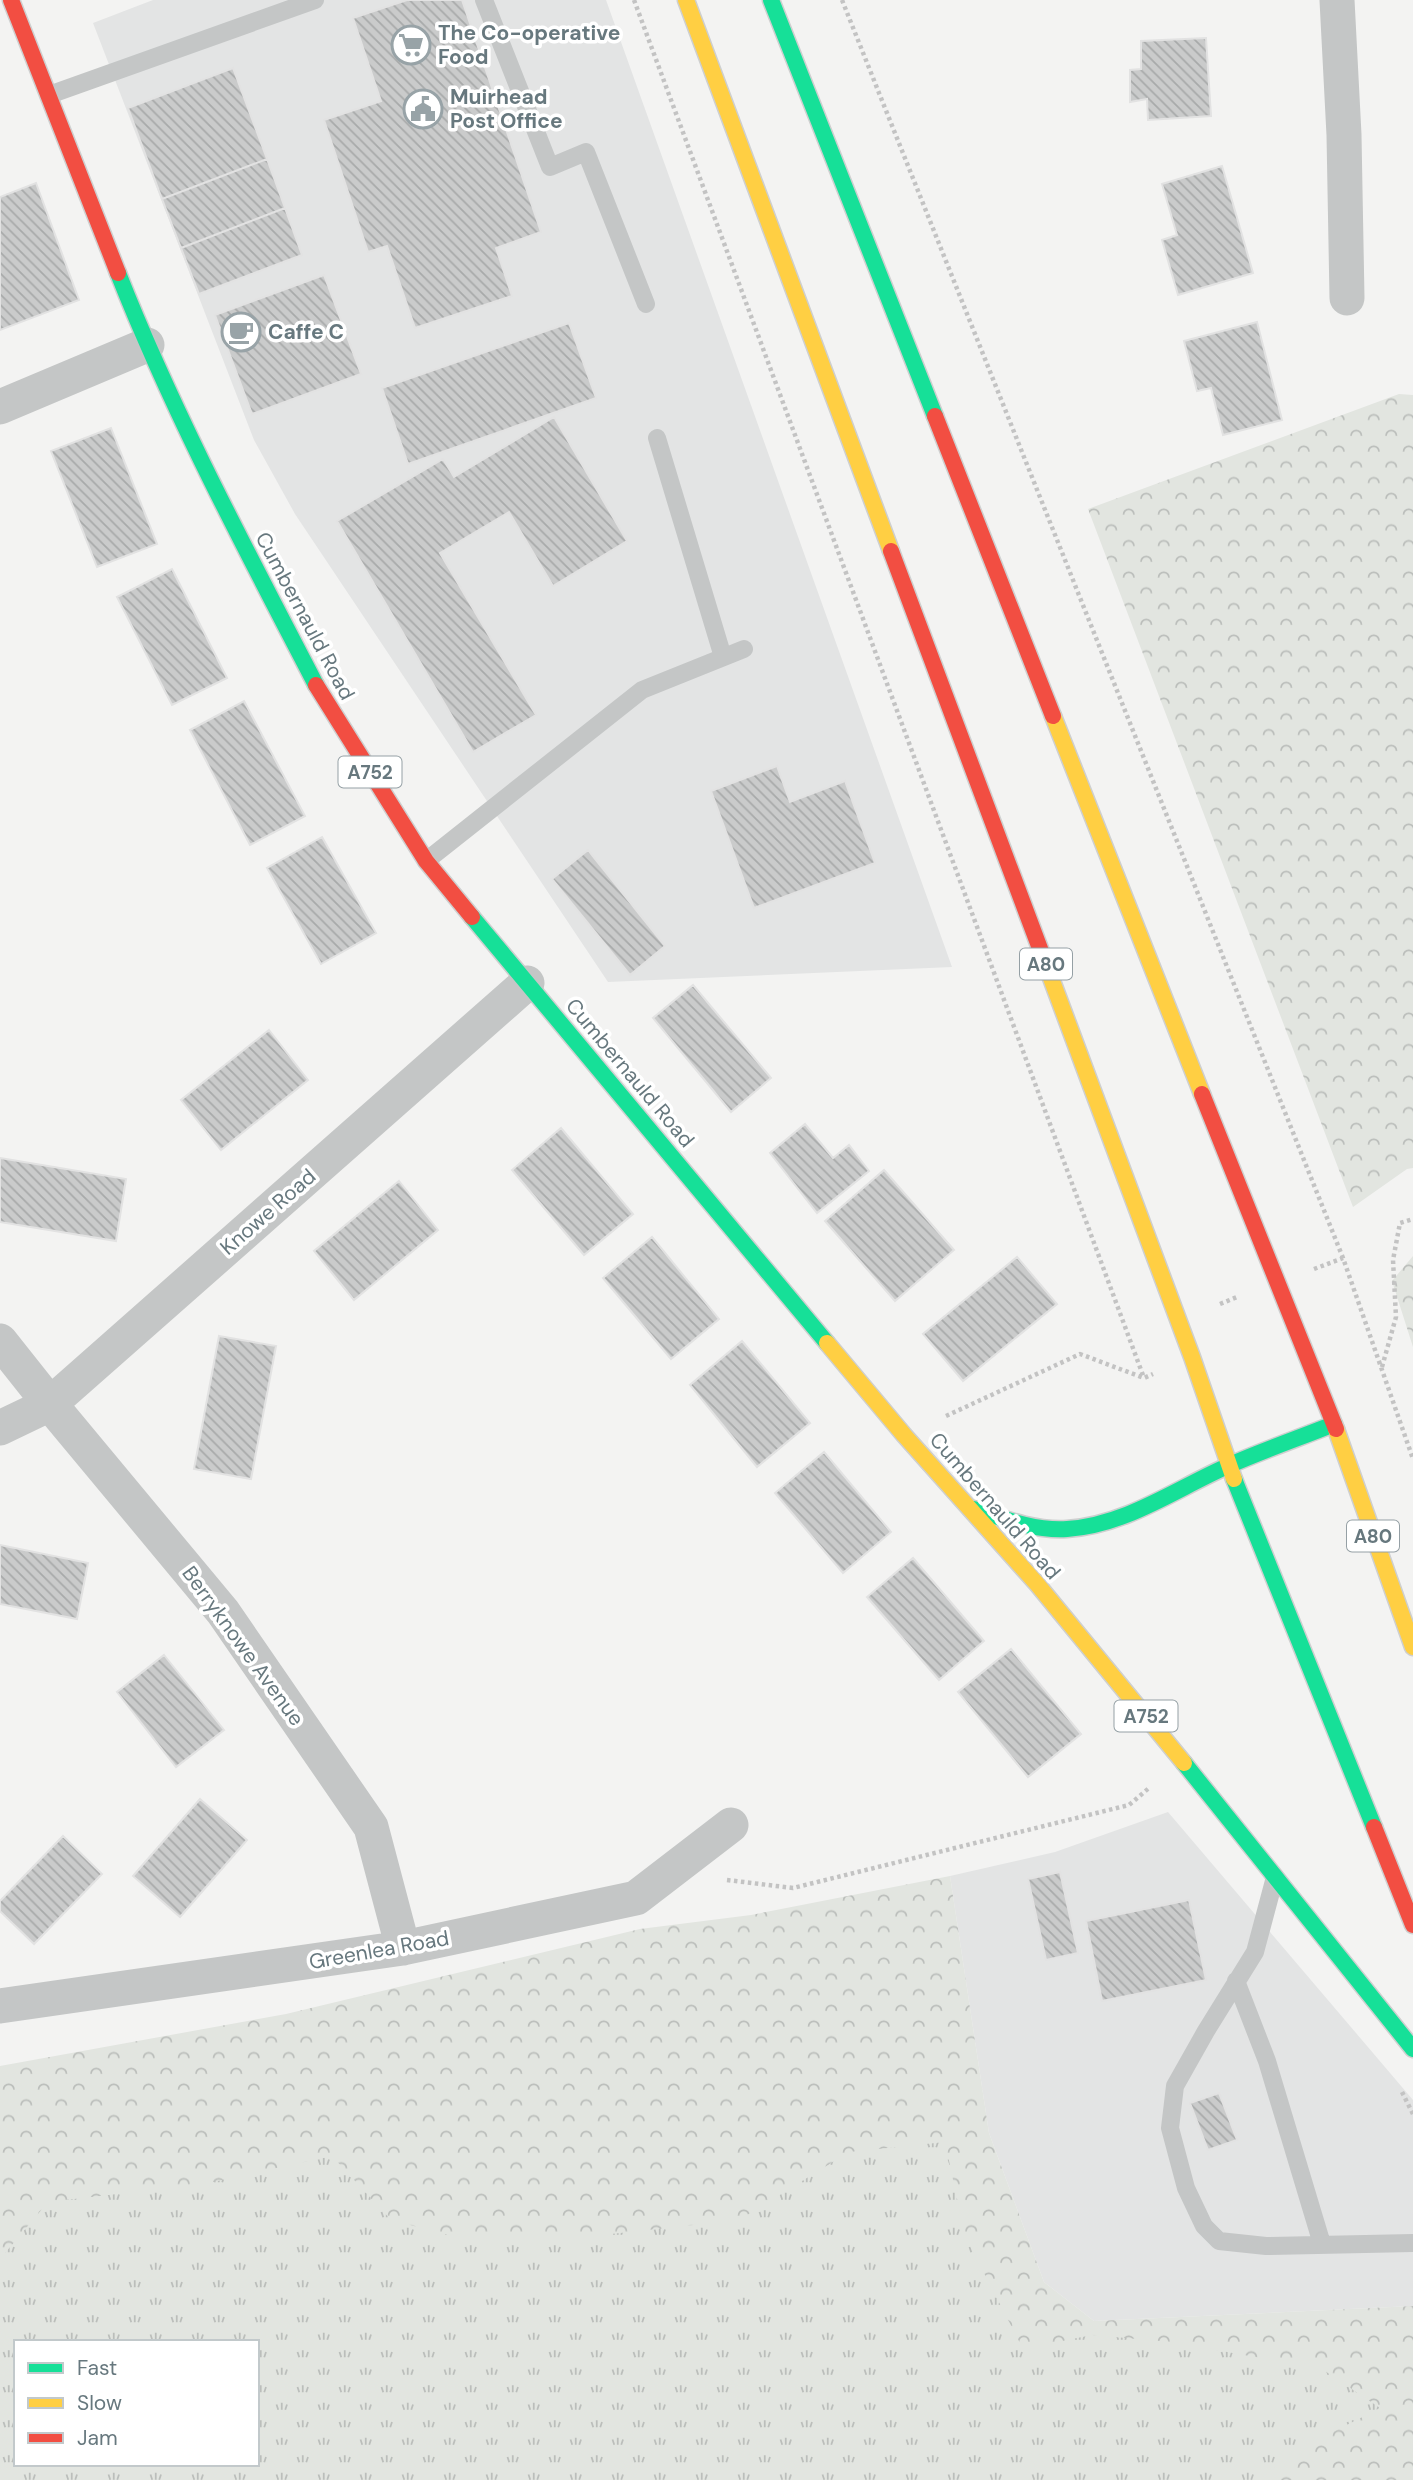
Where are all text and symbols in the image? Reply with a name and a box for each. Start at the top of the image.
place label: The Co-operative Food [438,19,620,71]
supermarket icon: The Co-operative Food [390,24,432,66]
place label: Muirhead Post Office [450,83,563,135]
public building icon: Muirhead Post Office [402,88,444,130]
cafe icon: Caffe C [220,311,262,353]
place label: Caffe C [268,318,344,346]
street label: Cumbernauld Road [249,527,361,705]
road number: A752 [338,757,402,788]
road number: A80 [1020,948,1072,980]
street label: Cumbernauld Road [559,993,701,1153]
street label: Knowe Road [214,1163,322,1261]
street label: Cumbernauld Road [923,1426,1067,1586]
road number: A80 [1347,1520,1399,1552]
street label: Berryknowe Avenue [176,1561,310,1732]
road number: A752 [1114,1700,1178,1732]
street label: Greenlea Road [307,1924,451,1976]
legend [14,2340,259,2466]
text: Fast [77,2354,117,2382]
text: Slow [77,2389,122,2417]
text: Jam [77,2424,118,2452]

